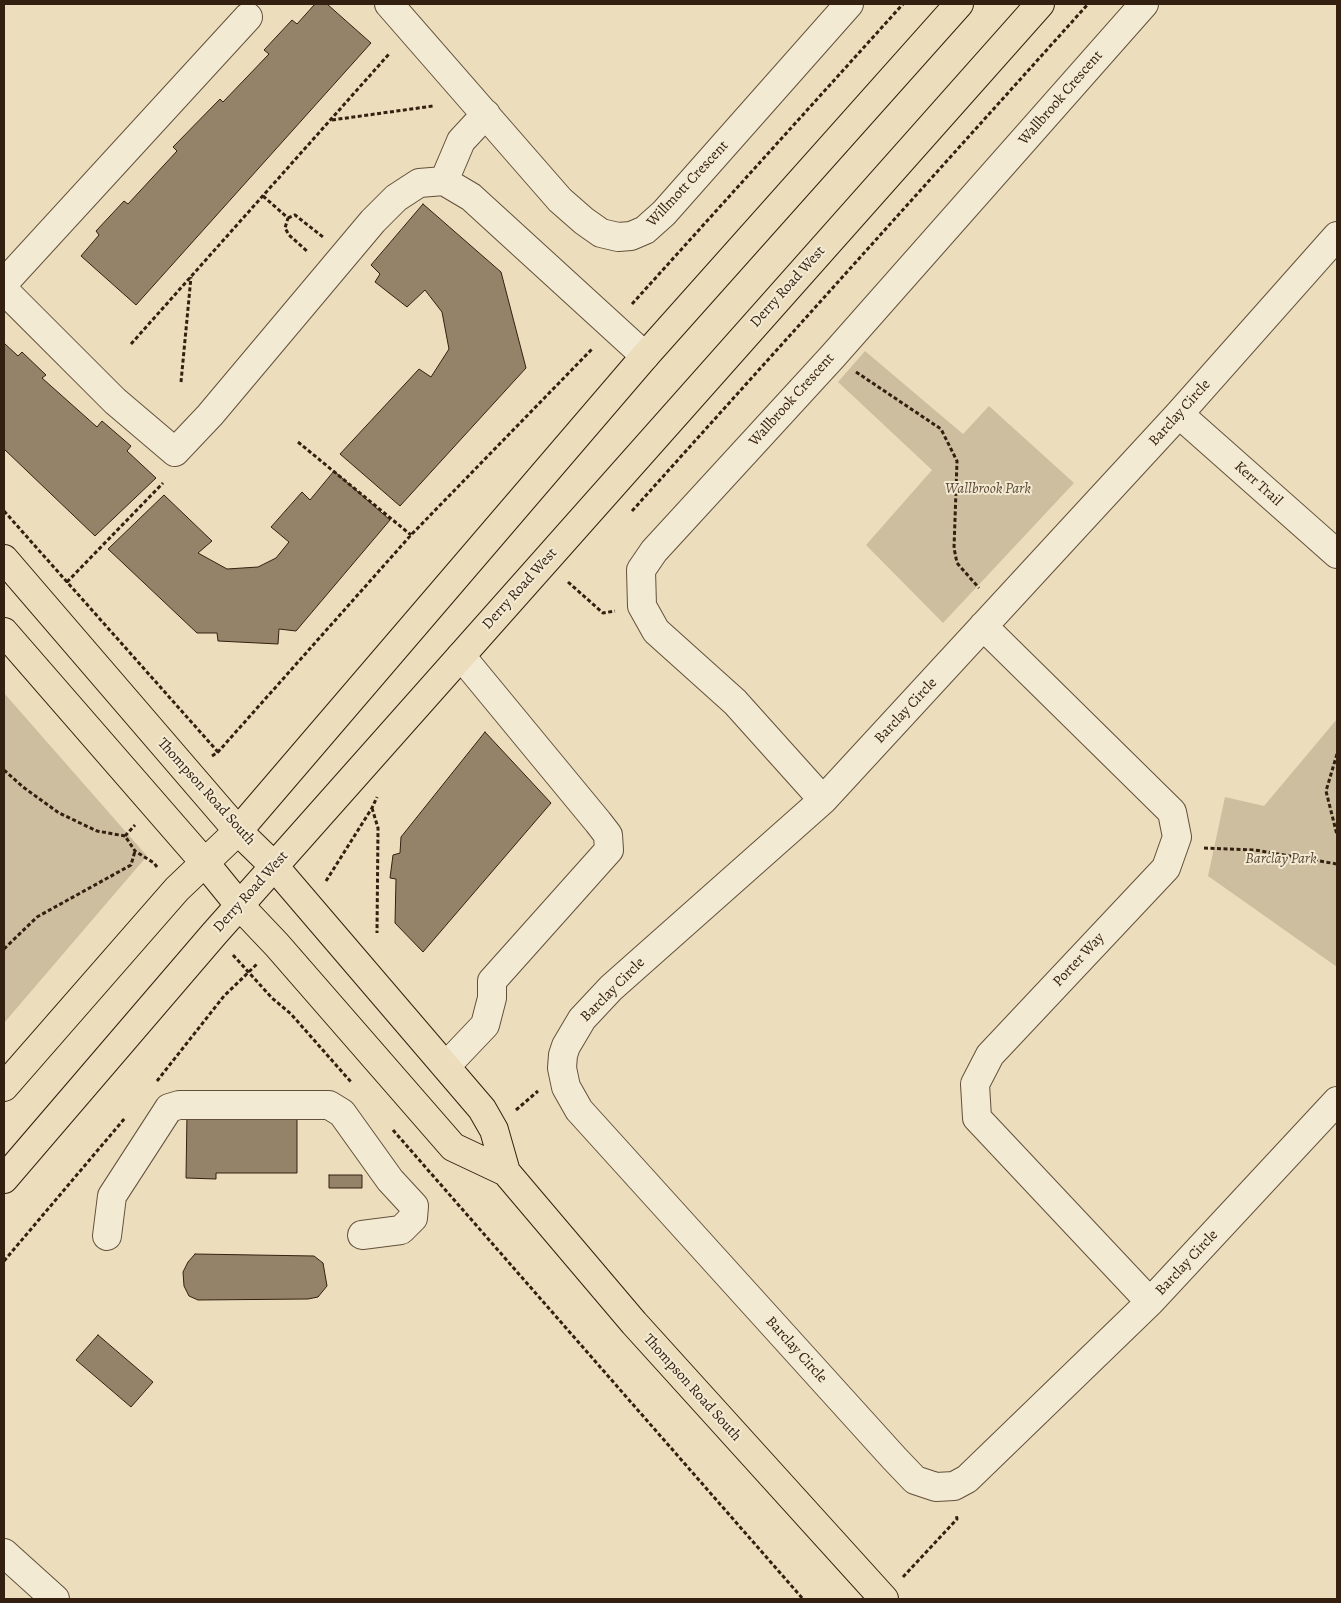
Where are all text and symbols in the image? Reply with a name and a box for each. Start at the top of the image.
street label: Wallbrook Crescent [1015,47,1107,149]
street label: Willmott Crescent [643,137,733,231]
street label: Derry Road West [747,243,829,331]
street label: Wallbrook Crescent [745,350,839,450]
street label: Barclay Circle [1145,376,1215,450]
street label: Kerr Trail [1230,458,1286,510]
park label: Wallbrook Park [945,480,1031,498]
street label: Derry Road West [479,545,561,633]
street label: Barclay Circle [871,674,941,748]
street label: Thompson Road South [153,735,259,849]
street label: Derry Road West [210,848,292,936]
park label: Barclay Park [1245,850,1317,868]
street label: Porter Way [1049,929,1109,991]
street label: Barclay Circle [577,954,649,1026]
street label: Barclay Circle [1152,1226,1222,1300]
street label: Barclay Circle [761,1313,831,1387]
street label: Thompson Road South [639,1331,745,1445]

